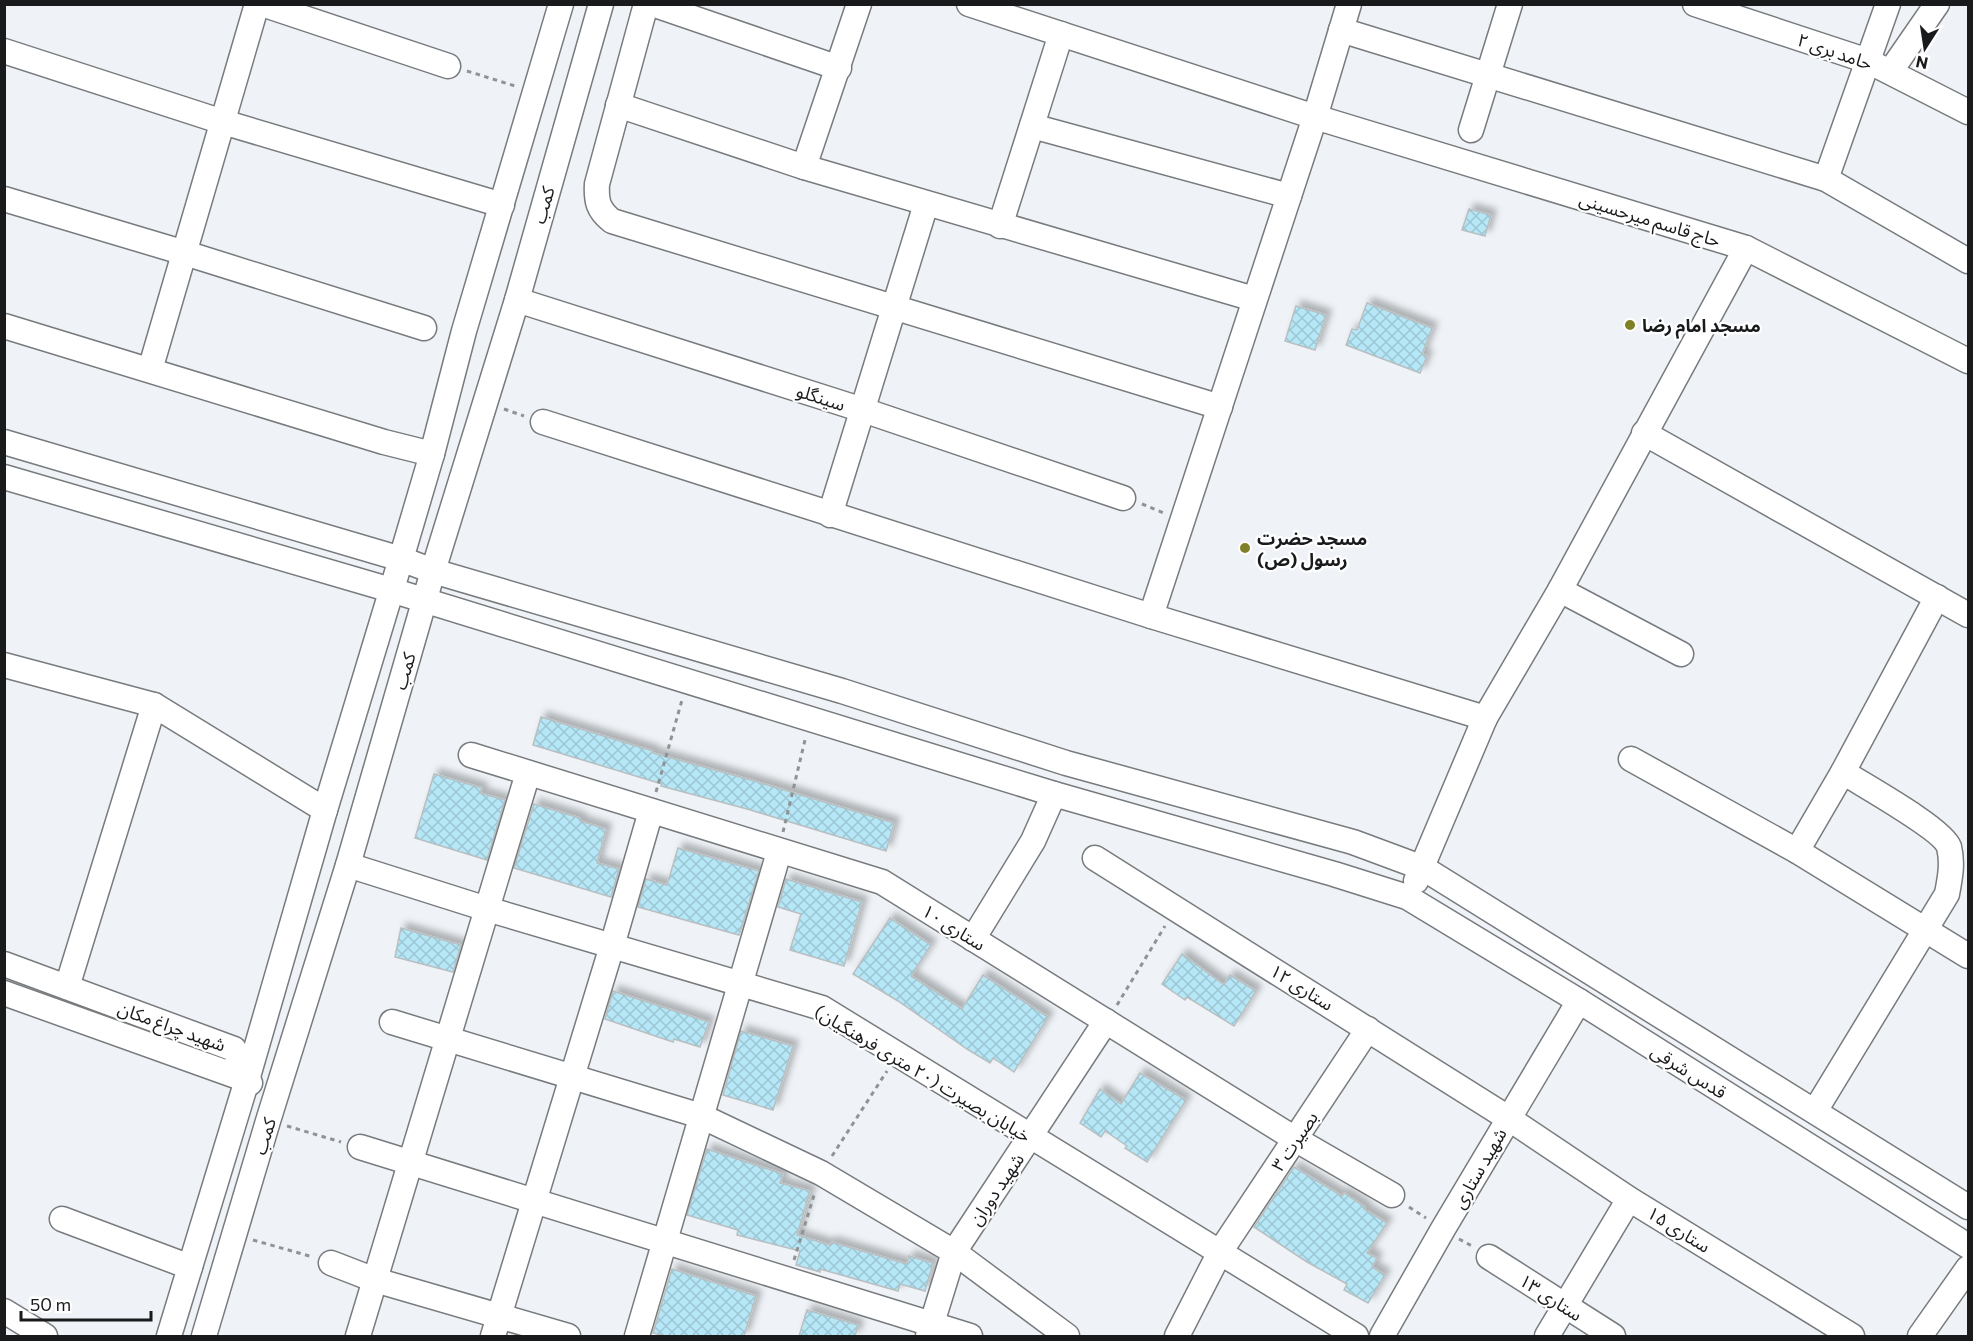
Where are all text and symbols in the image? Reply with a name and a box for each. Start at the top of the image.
north arrow [1895,18,1955,78]
street label: حامد بری ۲ [1794,28,1875,75]
text: N [1914,53,1930,74]
street label: کمب [527,183,559,226]
street label: حاج قاسم میرحسینی [1576,187,1723,254]
place label: مسجد امام رضا [1642,314,1761,339]
marker: مسجد امام رضا [1623,318,1637,332]
street label: سینگلو [793,379,848,416]
place label: مسجد حضرت رسول (ص) [1257,527,1367,571]
marker: مسجد حضرت رسول (ص) [1238,541,1252,555]
street label: کمب [388,649,420,692]
street label: ستاری ۱۰ [918,899,990,956]
street label: ستاری ۱۲ [1266,959,1338,1016]
street label: شهید چراغ مکان [114,996,229,1059]
street label: خیابان بصیرت (۲۰ متری فرهنگیان) [810,1000,1035,1147]
street label: قدس شرقی [1647,1039,1731,1104]
street label: بصیرت ۳ [1266,1107,1323,1176]
street label: کمب [248,1114,280,1157]
street label: شهید ستاری [1447,1124,1512,1213]
street label: شهید دوران [964,1149,1029,1230]
street label: ستاری ۱۵ [1643,1201,1715,1258]
street label: ستاری ۱۳ [1515,1269,1587,1326]
scale bar [21,1284,152,1322]
text: 50 m [30,1293,71,1315]

